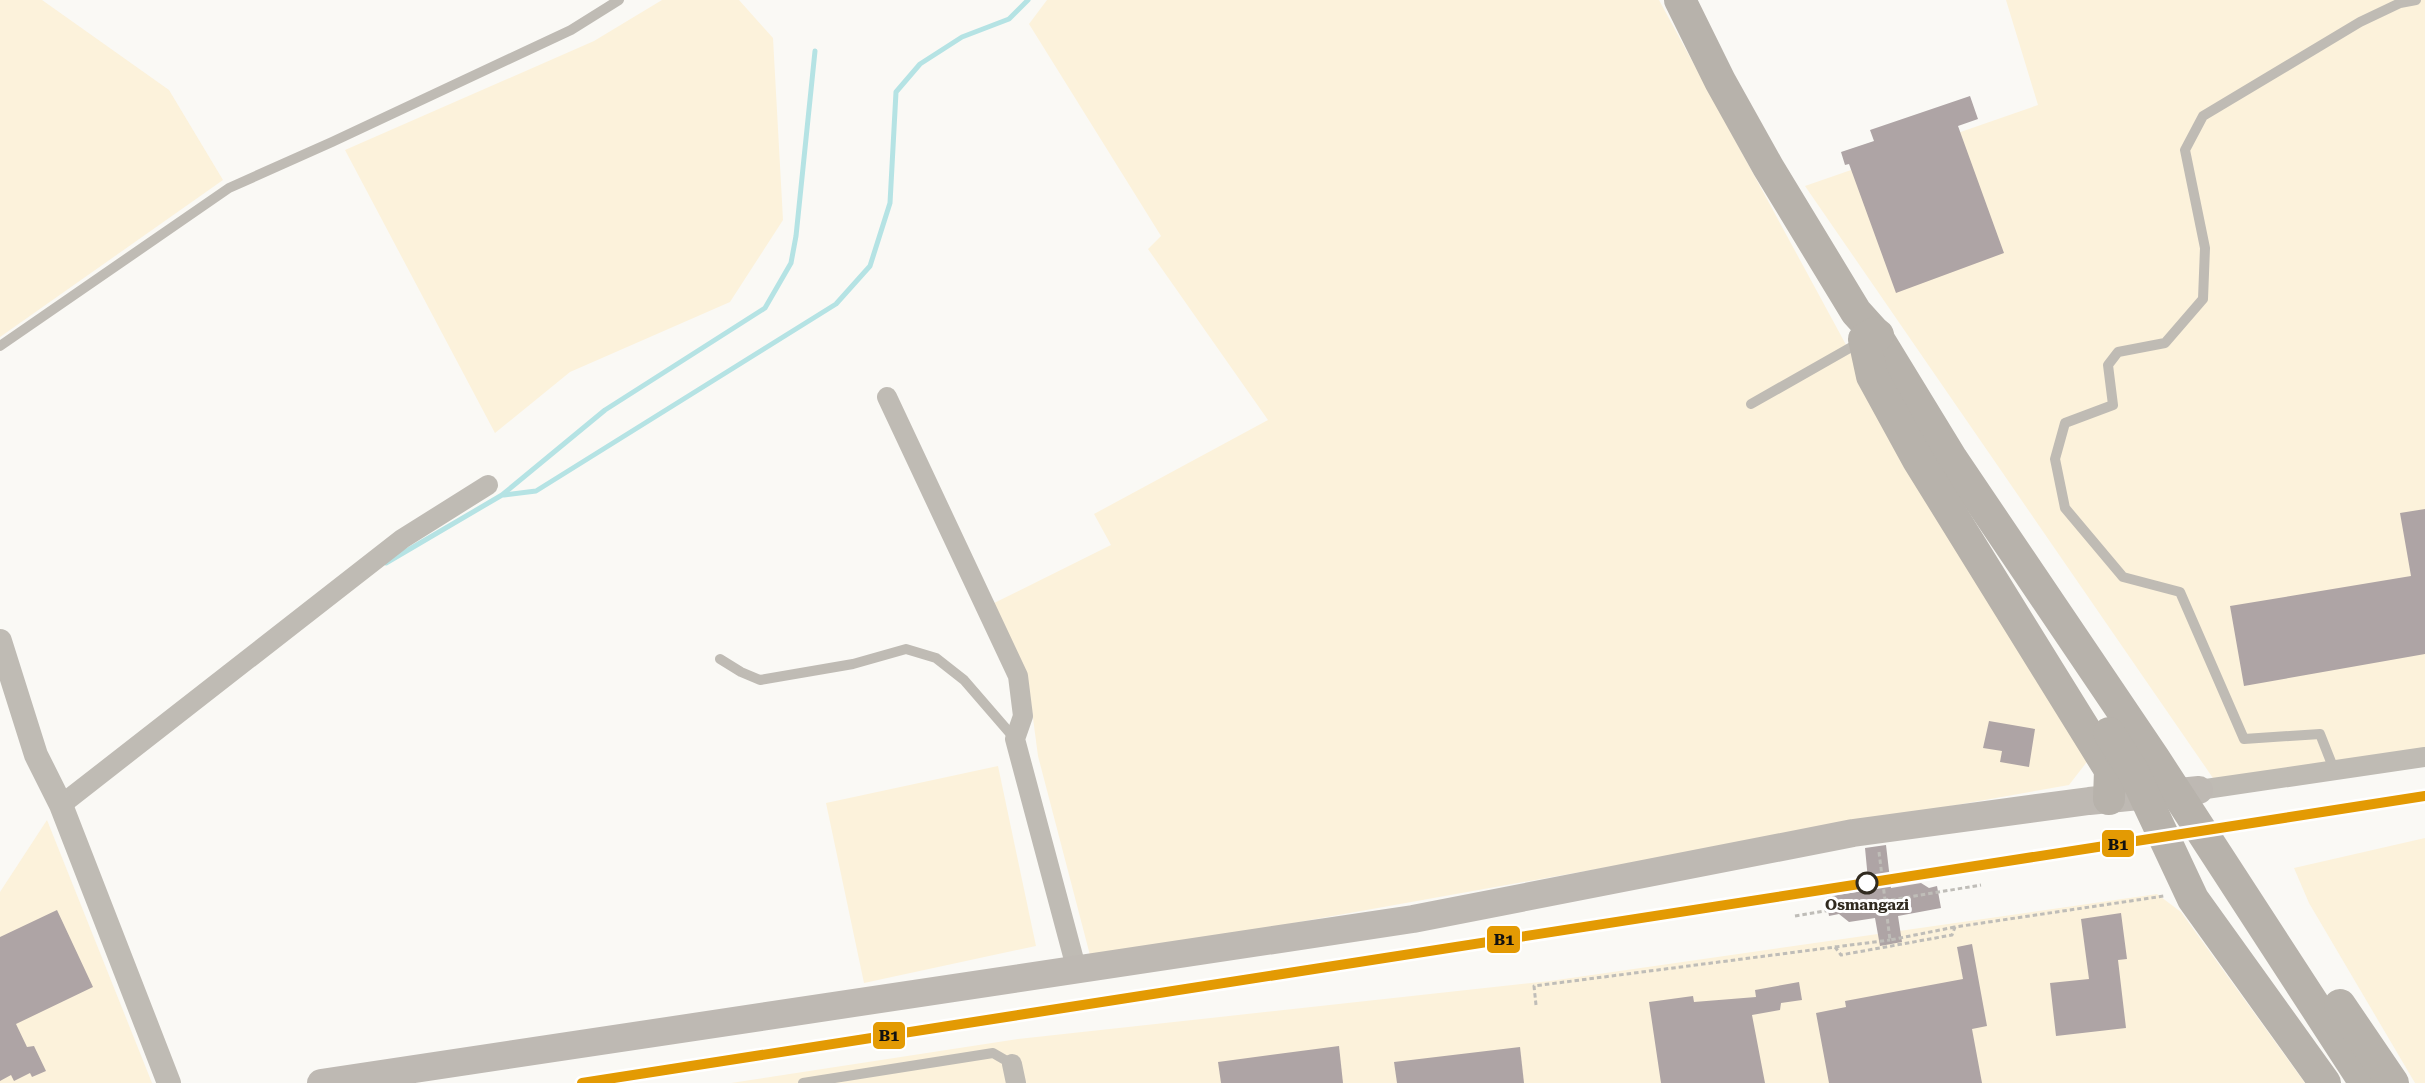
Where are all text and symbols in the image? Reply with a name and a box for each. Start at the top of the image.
line badge: B1 [2101,829,2135,858]
text: B1 [2108,835,2128,854]
marker: Osmangazi [1856,872,1878,894]
place label: Osmangazi [1825,896,1909,914]
line badge: B1 [1486,925,1521,954]
text: B1 [1494,930,1514,949]
line badge: B1 [872,1021,906,1050]
text: B1 [879,1026,899,1045]

